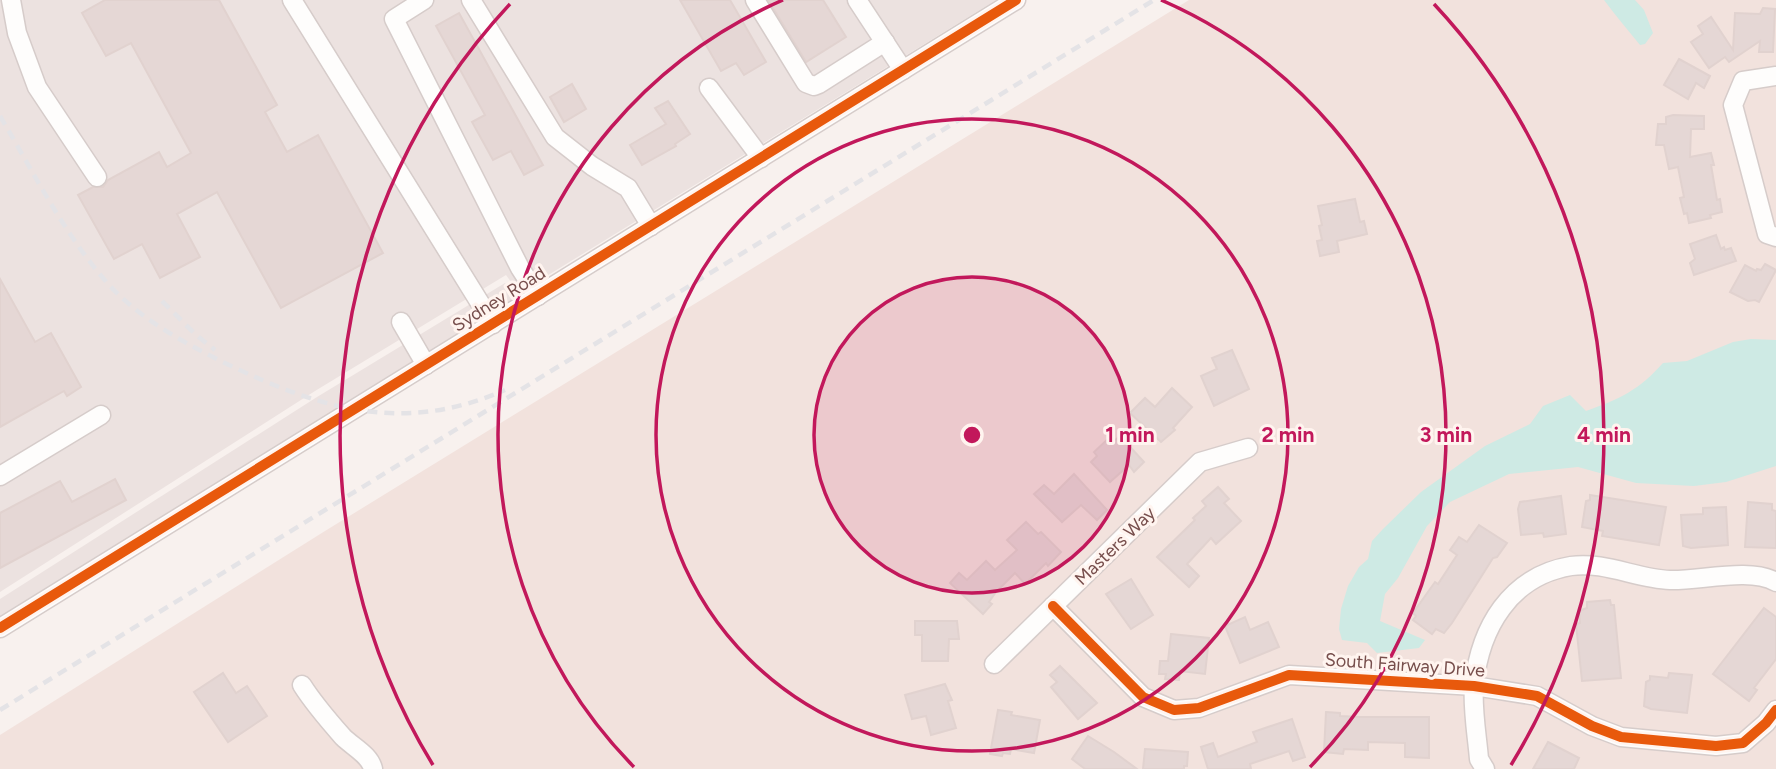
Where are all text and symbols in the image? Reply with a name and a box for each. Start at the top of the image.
street label: Sydney Road [448,262,550,336]
text: 1 min [1105,422,1155,447]
text: 2 min [1262,422,1314,447]
text: 3 min [1420,422,1472,447]
text: 4 min [1577,422,1631,447]
centre of rings [960,423,984,447]
street label: Masters Way [1070,502,1160,590]
street label: South Fairway Drive [1324,648,1486,682]

